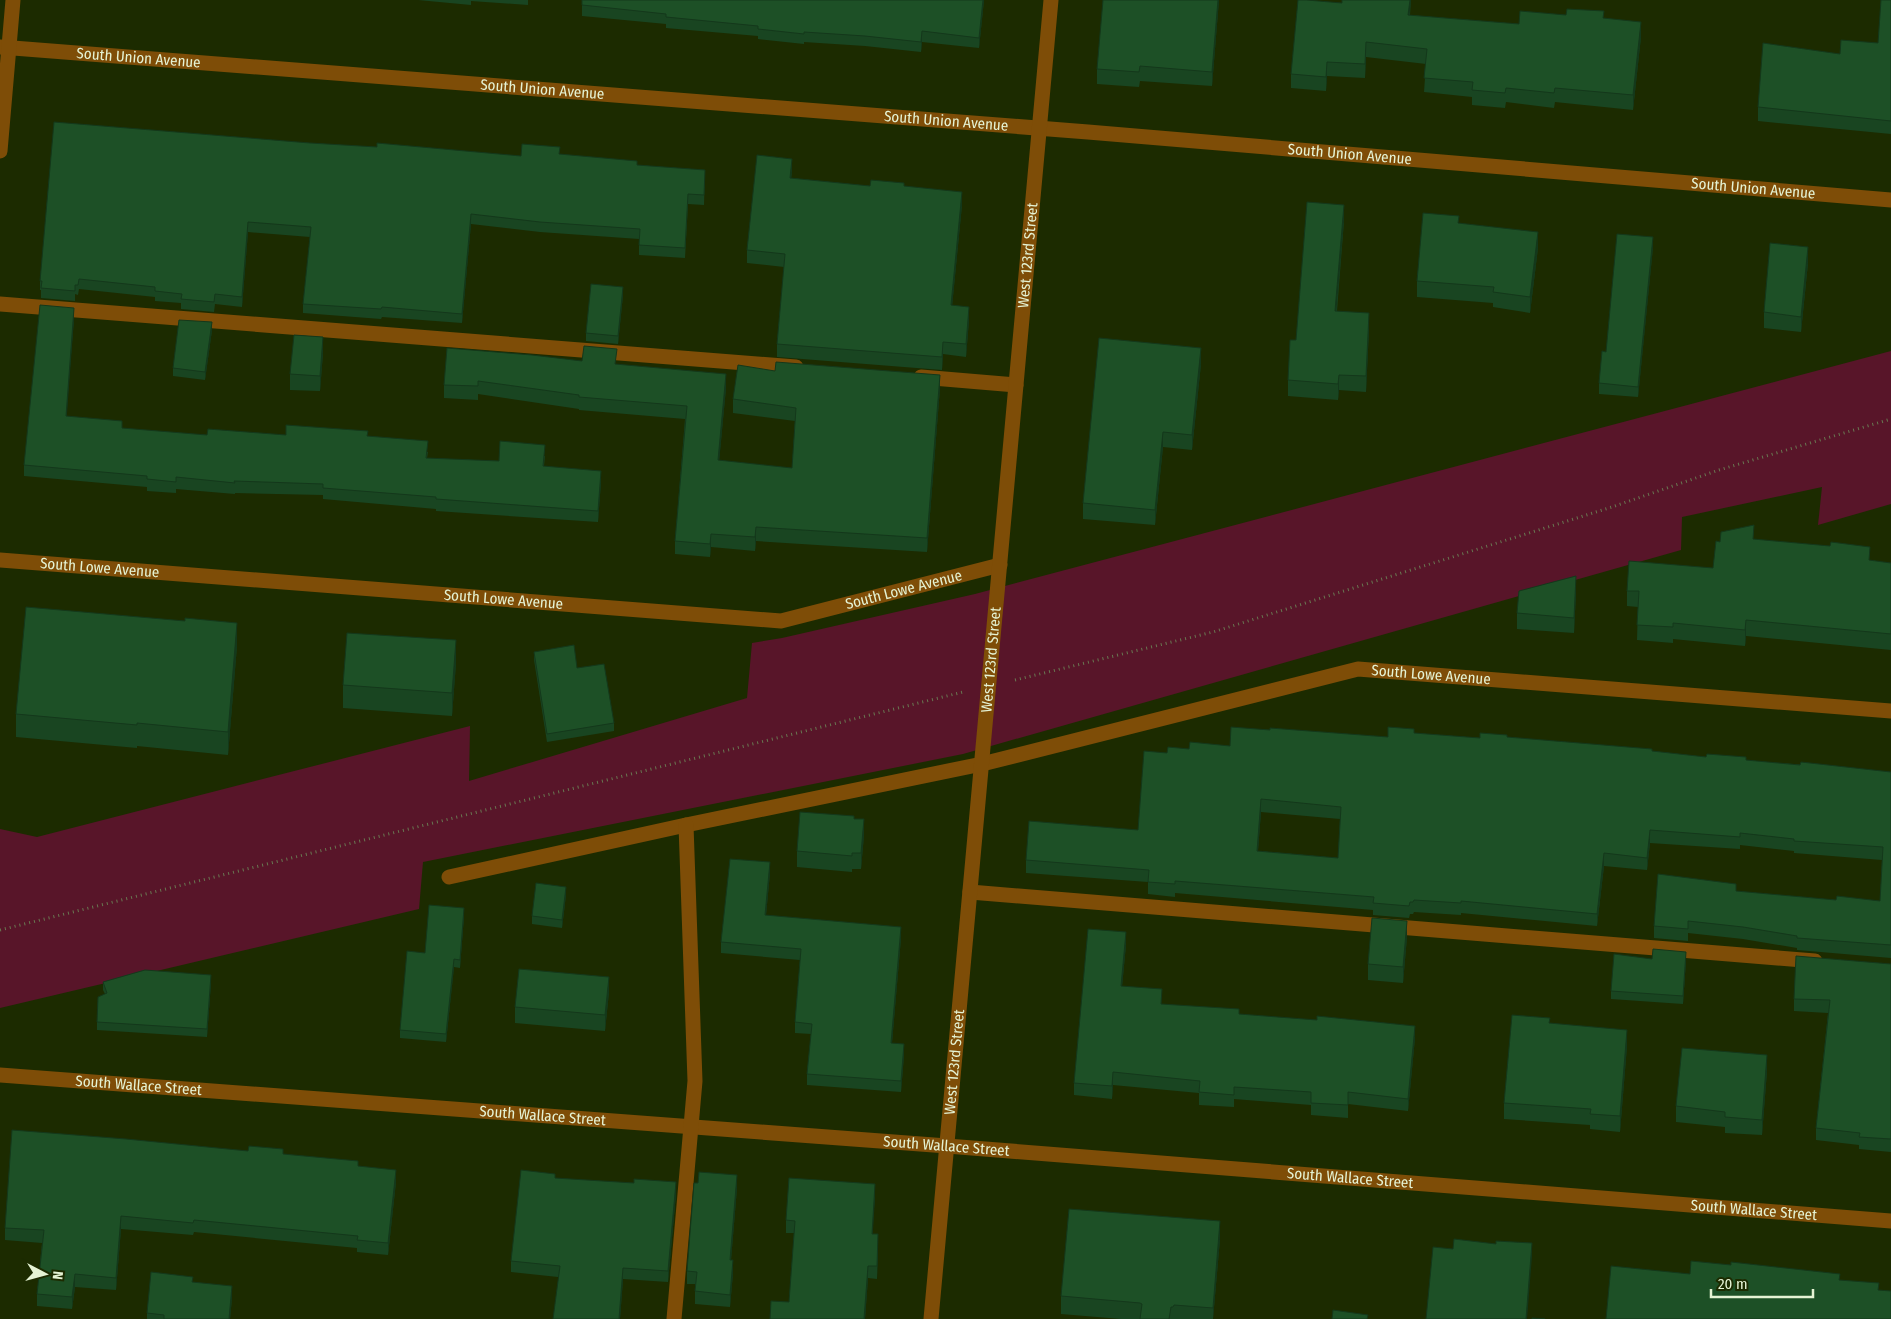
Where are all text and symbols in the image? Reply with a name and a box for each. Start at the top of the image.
street label: South Union Avenue [76,44,201,72]
street label: South Union Avenue [480,76,605,103]
street label: South Union Avenue [883,107,1009,135]
street label: South Union Avenue [1287,140,1413,168]
street label: South Union Avenue [1691,174,1816,203]
street label: West 123rd Street [1014,202,1042,309]
street label: South Lowe Avenue [39,554,160,581]
street label: South Lowe Avenue [843,566,964,613]
street label: South Lowe Avenue [443,586,564,613]
street label: West 123rd Street [977,606,1005,713]
street label: South Lowe Avenue [1371,661,1491,688]
street label: West 123rd Street [941,1008,968,1116]
street label: South Wallace Street [75,1072,203,1099]
street label: South Wallace Street [479,1102,606,1129]
street label: South Wallace Street [882,1132,1010,1160]
street label: South Wallace Street [1286,1164,1414,1192]
street label: South Wallace Street [1690,1196,1818,1224]
north arrow [20,1249,70,1299]
scale bar [1711,1266,1814,1298]
text: N [49,1270,66,1280]
text: 20 m [1718,1275,1748,1293]

